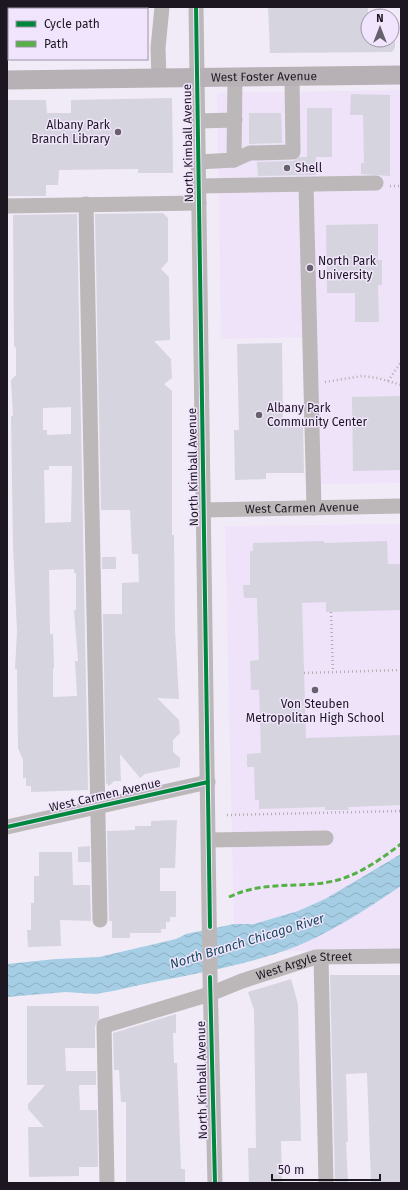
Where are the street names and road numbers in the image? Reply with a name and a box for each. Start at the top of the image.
street label: West Foster Avenue [211,69,317,84]
street label: North Kimball Avenue [180,84,196,202]
street label: North Kimball Avenue [185,408,201,526]
street label: West Carmen Avenue [245,500,359,516]
street label: West Carmen Avenue [48,775,162,815]
street label: West Argyle Street [254,950,353,983]
street label: North Kimball Avenue [194,1021,210,1139]

